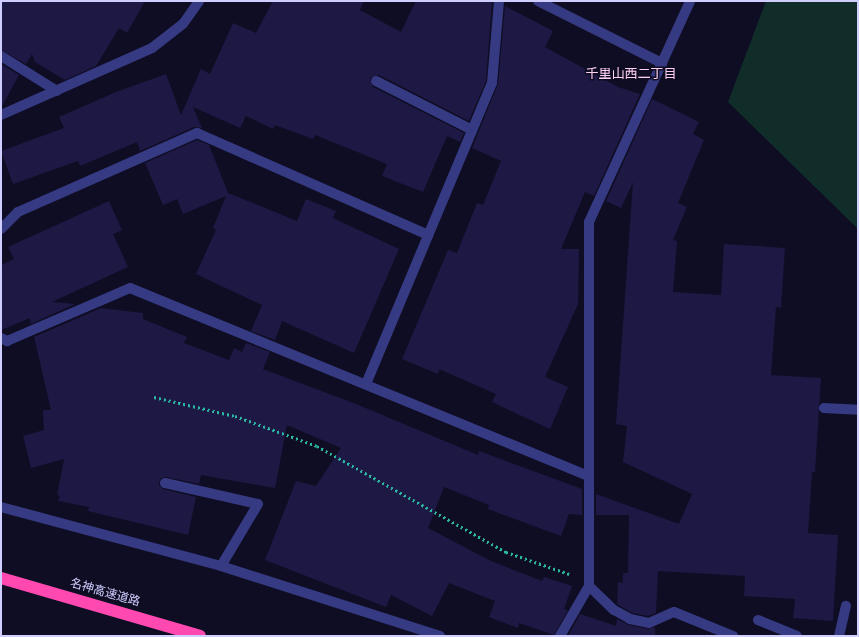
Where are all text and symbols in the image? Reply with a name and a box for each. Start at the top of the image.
district label: 千里山西二丁目 [586,66,676,82]
street label: 名神高速道路 [68,576,142,610]

